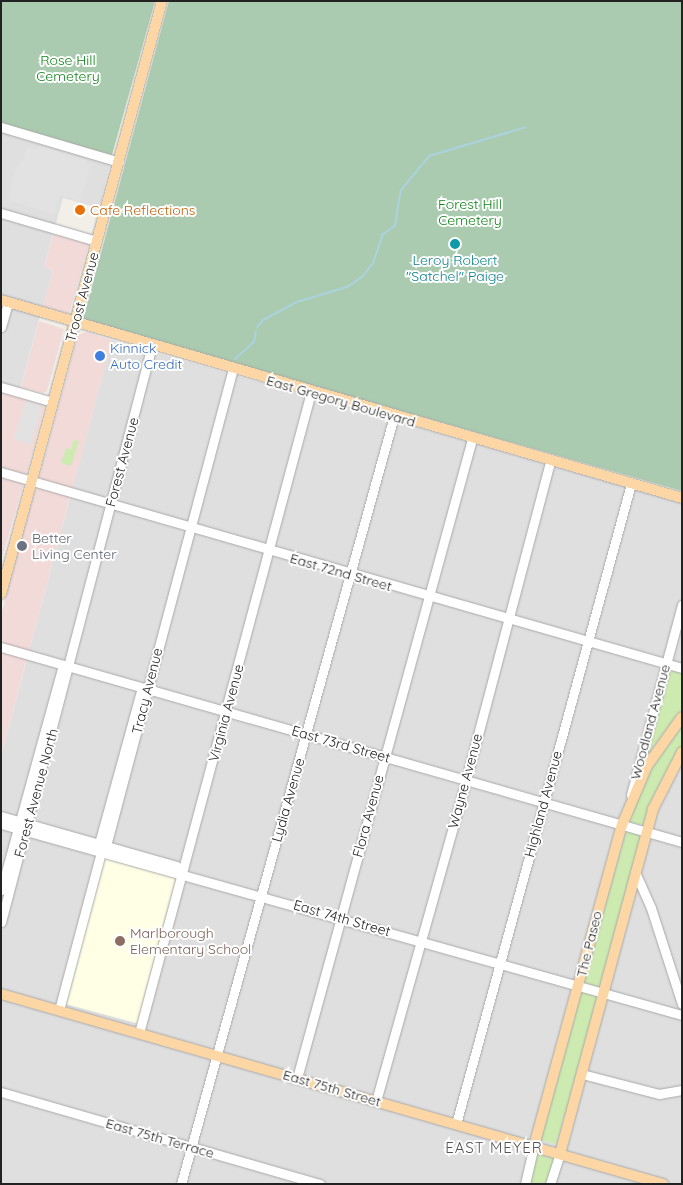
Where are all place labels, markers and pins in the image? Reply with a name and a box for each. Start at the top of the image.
place label: Cafe Reflections [90,202,195,218]
marker: Cafe Reflections [74,204,86,216]
marker: Leroy Robert "Satchel" Paige [449,238,461,250]
place label: Leroy Robert "Satchel" Paige [406,252,504,284]
place label: Kinnick Auto Credit [110,340,182,372]
marker: Kinnick Auto Credit [94,350,106,362]
place label: Better Living Center [32,530,117,562]
marker: Better Living Center [16,540,28,552]
place label: Marlborough Elementary School [130,925,251,958]
marker: Marlborough Elementary School [114,935,126,947]

